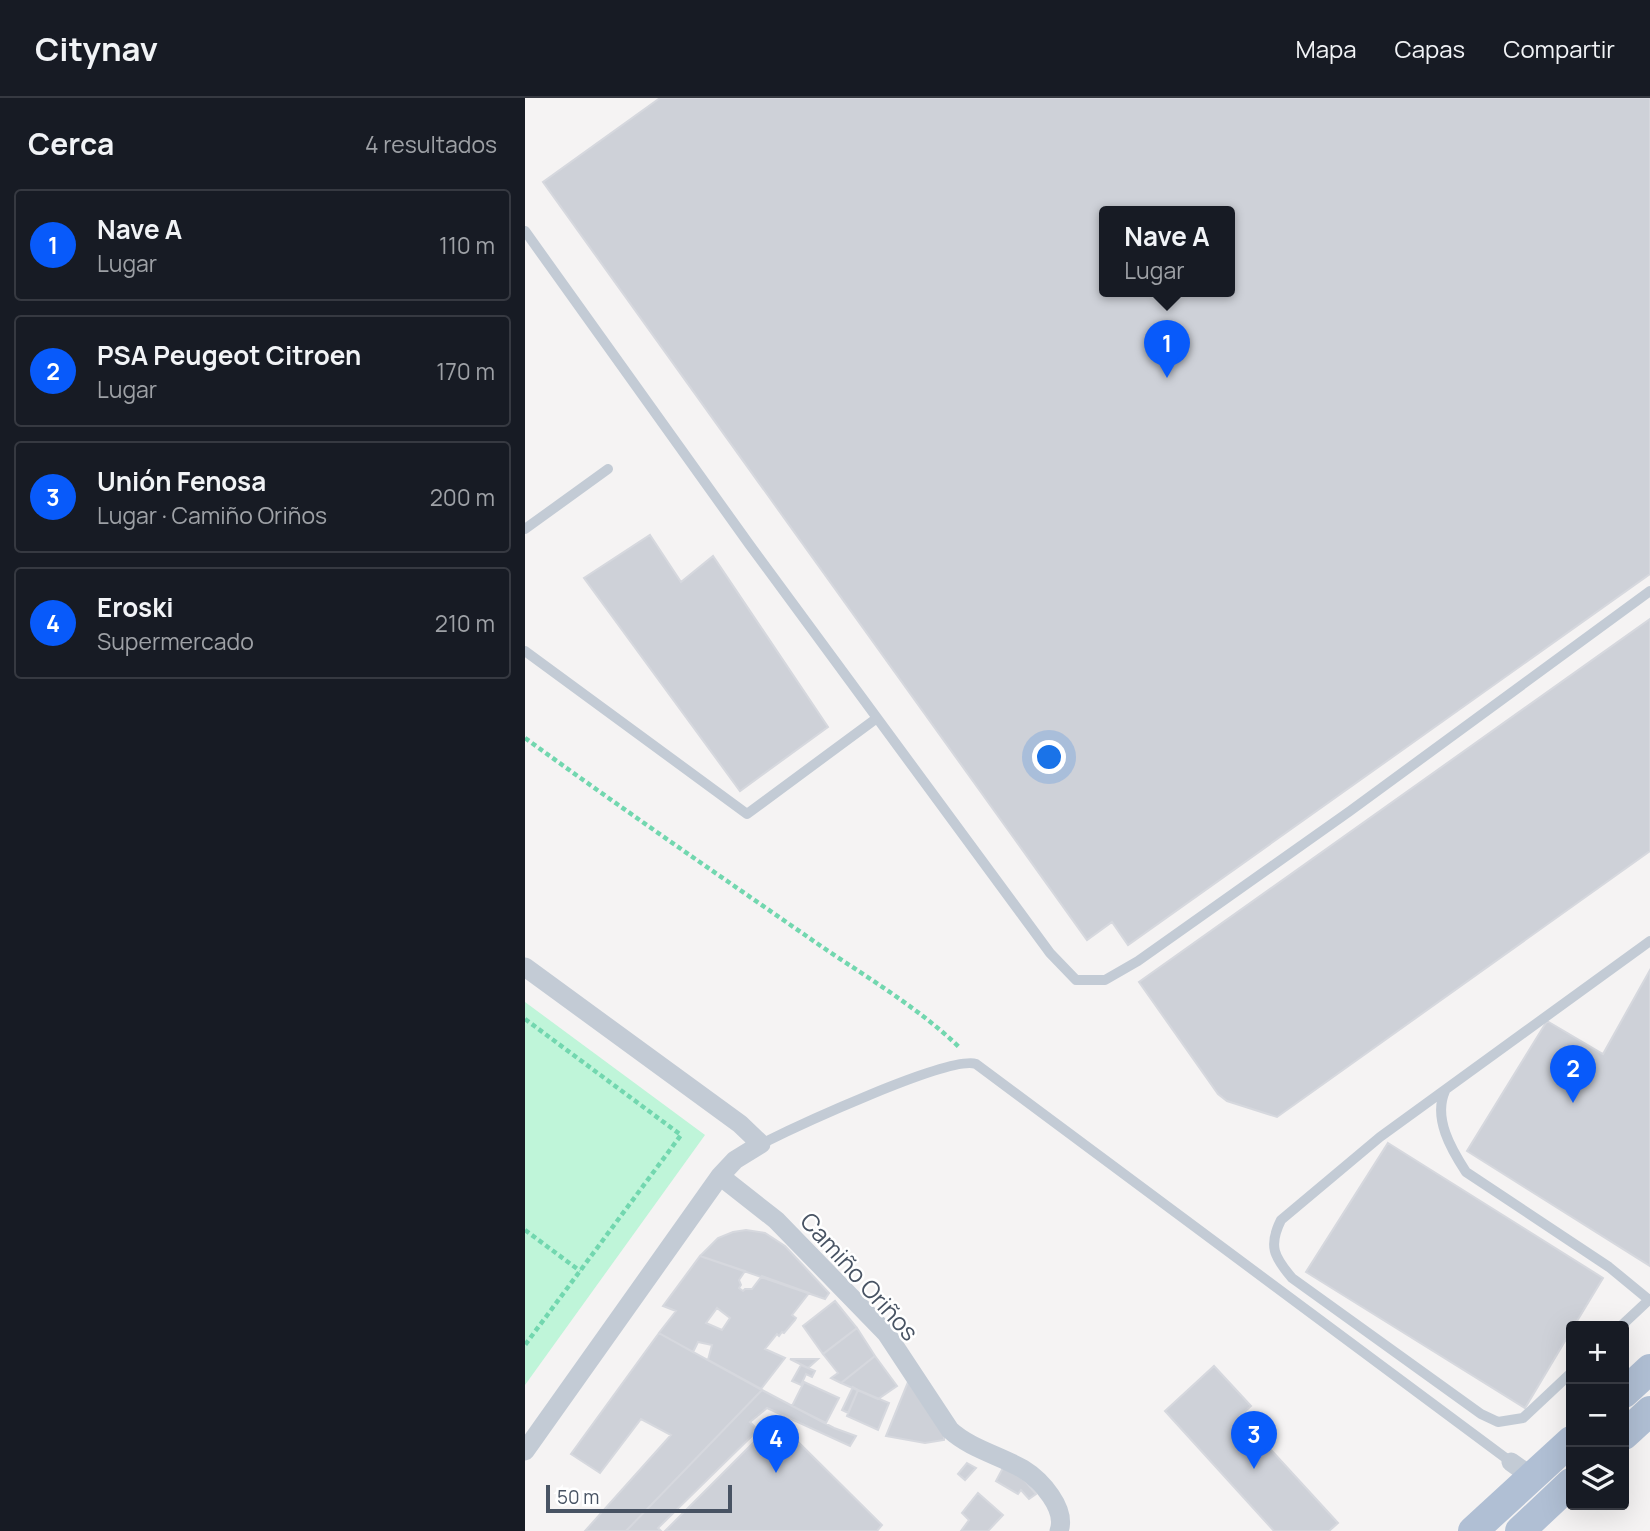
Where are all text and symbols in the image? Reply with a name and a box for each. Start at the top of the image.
text: Citynav [35,26,158,71]
text: Mapa [1296,32,1357,65]
text: Capas [1395,32,1465,65]
text: Compartir [1503,32,1615,65]
text: Cerca [28,123,114,164]
text: 4 resultados [365,128,497,160]
popup [1099,206,1235,297]
text: Nave A [97,211,182,247]
text: Nave A [1124,218,1210,254]
text: 1 [48,229,58,261]
text: 110 m [439,229,495,261]
text: Lugar [97,247,157,279]
text: Lugar [1124,254,1184,286]
pin: 1 [1144,320,1190,378]
text: PSA Peugeot Citroen [97,337,361,373]
text: 2 [46,355,60,387]
text: 170 m [436,355,495,387]
text: Lugar [97,373,157,405]
text: Unión Fenosa [97,463,266,499]
text: 3 [46,481,60,513]
text: 200 m [430,481,495,513]
text: Lugar · Camiño Oriños [97,499,327,531]
text: Eroski [97,589,173,625]
text: 4 [46,607,60,639]
text: 210 m [435,607,495,639]
text: Supermercado [97,625,254,657]
your location [1032,740,1066,774]
pin: 2 [1550,1045,1596,1103]
street label: Camiño Oriños [793,1205,927,1347]
map controls [1566,1321,1629,1510]
button: + [1566,1321,1629,1384]
button: − [1566,1384,1629,1447]
pin: 3 [1231,1411,1277,1469]
pin: 4 [753,1415,799,1473]
button: layers [1566,1447,1629,1510]
scale bar [546,1482,731,1514]
text: 50 m [557,1484,599,1510]

